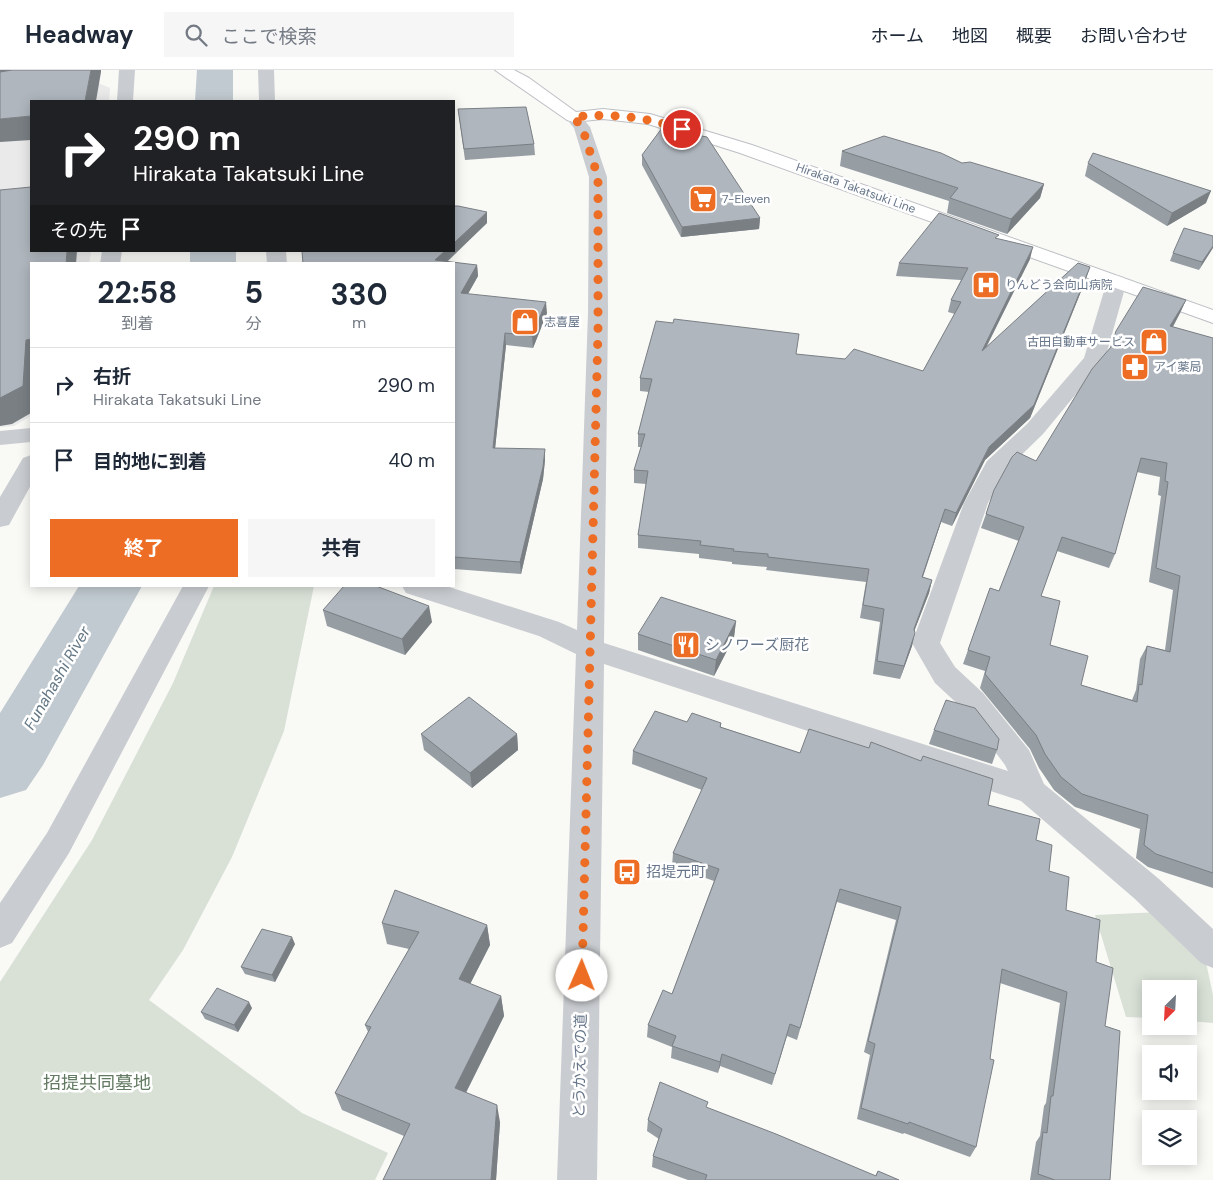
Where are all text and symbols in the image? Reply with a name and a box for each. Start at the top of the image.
search box [164,12,514,57]
text: Headway [25,19,134,50]
icon: search [182,21,210,49]
text: ここで検索 [222,24,317,49]
text: ホーム [871,24,924,48]
text: 地図 [952,24,988,48]
text: 概要 [1016,24,1052,48]
text: お問い合わせ [1080,24,1188,48]
pin [661,108,703,150]
text: 290 m [133,115,241,161]
icon: arrive [668,115,696,143]
icon: right [50,120,115,185]
text: Hirakata Takatsuki Line [133,159,364,188]
street label: Hirakata Takatsuki Line [794,159,918,217]
supermarket icon: 7-Eleven [688,184,718,214]
place label: 7-Eleven [722,191,770,207]
icon: arrive [117,215,145,243]
text: その先 [50,218,107,243]
hospital icon: りんどう会向山病院 [971,270,1001,300]
text: 22:58 [97,273,177,312]
text: 5 [244,273,263,312]
text: 330 [330,275,388,314]
place label: りんどう会向山病院 [1005,277,1113,293]
shop icon: 志喜屋 [510,307,540,337]
text: m [352,312,366,333]
text: 到着 [121,313,153,334]
text: 分 [246,313,262,334]
place label: 志喜屋 [544,314,580,330]
shop icon: 古田自動車サービス [1139,327,1169,357]
place label: 古田自動車サービス [1027,334,1135,350]
pharmacy icon: アイ薬局 [1120,352,1150,382]
place label: アイ薬局 [1154,359,1201,375]
text: 右折 [93,364,131,389]
icon: right [50,371,78,399]
text: 290 m [377,373,435,398]
text: Hirakata Takatsuki Line [93,389,261,410]
icon: arrive [50,446,78,474]
text: 40 m [388,448,435,473]
text: 目的地に到着 [93,449,207,474]
button: 終了 [50,519,238,577]
button: 共有 [248,519,435,577]
water label: Funahashi River [19,622,96,734]
restaurant icon: シノワーズ厨花 [671,630,701,660]
place label: シノワーズ厨花 [705,635,809,655]
bus stop icon: 招堤元町 [612,857,642,887]
place label: 招堤元町 [646,862,706,882]
position arrow [555,949,607,1001]
north arrow [1142,980,1198,1035]
map controls [1142,980,1197,1165]
street label: とうかえでの道 [569,1014,591,1118]
button: sound [1142,1045,1197,1100]
park label: 招提共同墓地 [43,1071,151,1095]
button: layers [1142,1110,1197,1165]

